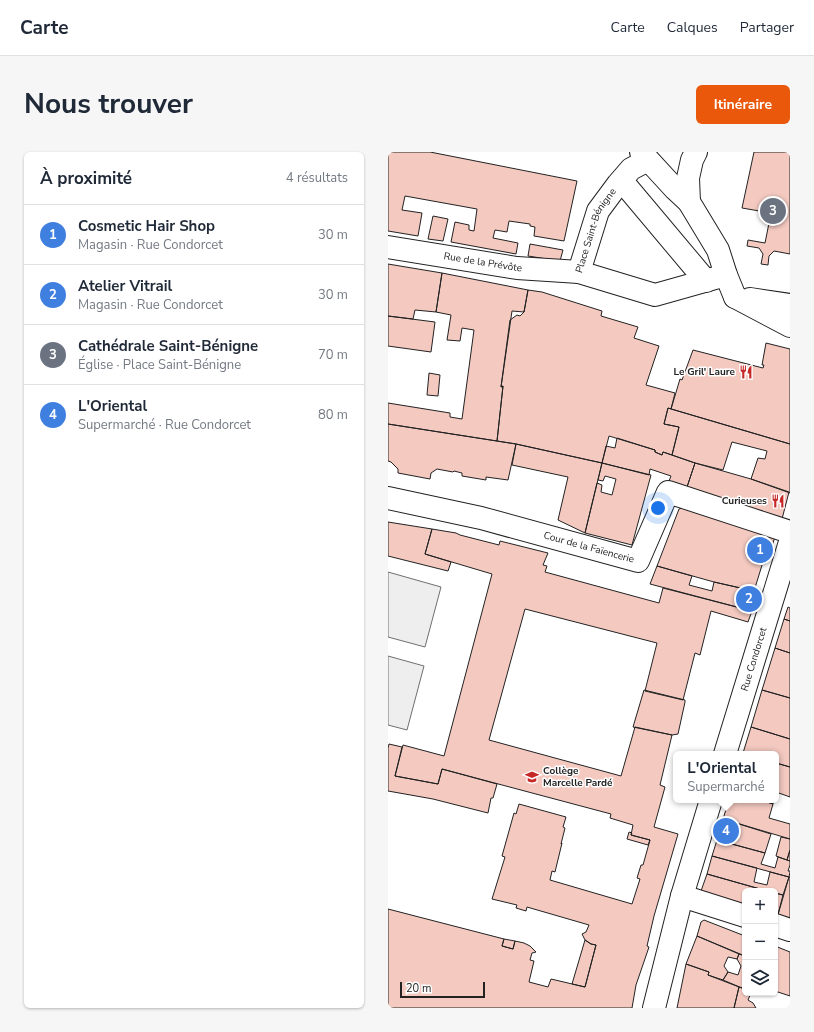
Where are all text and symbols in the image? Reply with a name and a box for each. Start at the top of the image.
text: Carte [20,15,68,41]
text: Carte [611,18,645,37]
text: Calques [667,18,718,37]
text: Partager [740,18,794,37]
text: Nous trouver [24,85,193,123]
button: Itinéraire [696,85,790,124]
text: À proximité [40,167,132,190]
text: 4 résultats [286,169,348,187]
street label: Place Saint-Bénigne [572,185,620,275]
pin: 3 [760,196,786,226]
text: Cosmetic Hair Shop [78,216,215,236]
text: 1 [49,226,57,244]
text: 30 m [318,226,348,244]
text: Magasin · Rue Condorcet [78,236,223,254]
street label: Rue de la Prévôte [443,249,522,275]
text: Atelier Vitrail [78,276,172,296]
text: 2 [49,286,57,304]
text: 30 m [318,286,348,304]
text: Magasin · Rue Condorcet [78,296,223,314]
text: Cathédrale Saint-Bénigne [78,336,258,356]
text: 3 [49,346,57,364]
text: 70 m [318,346,348,364]
text: Église · Place Saint-Bénigne [78,356,241,374]
restaurant icon: Le Gril' Laure [738,364,754,380]
place label: Le Gril' Laure [673,365,736,379]
text: L'Oriental [78,396,147,416]
text: 4 [49,406,57,424]
text: 80 m [318,406,348,424]
text: Supermarché · Rue Condorcet [78,416,251,434]
restaurant icon: Curieuses [770,493,786,509]
place label: Curieuses [722,494,767,508]
your location [648,498,668,518]
street label: Cour de la Faïencerie [542,528,636,567]
pin: 1 [747,535,773,565]
pin: 2 [736,584,762,614]
street label: Rue Condorcet [738,625,771,693]
popup [673,751,779,803]
text: L'Oriental [687,758,757,778]
place label: Collège Marcelle Pardé [543,764,613,790]
school or university icon: Collège Marcelle Pardé [524,769,540,785]
text: Supermarché [687,778,765,796]
pin: 4 [713,816,739,846]
map controls [742,888,778,996]
button: + [742,888,778,924]
button: − [742,924,778,960]
button: layers [742,960,778,996]
scale bar [400,980,485,999]
text: 20 m [406,981,431,996]

